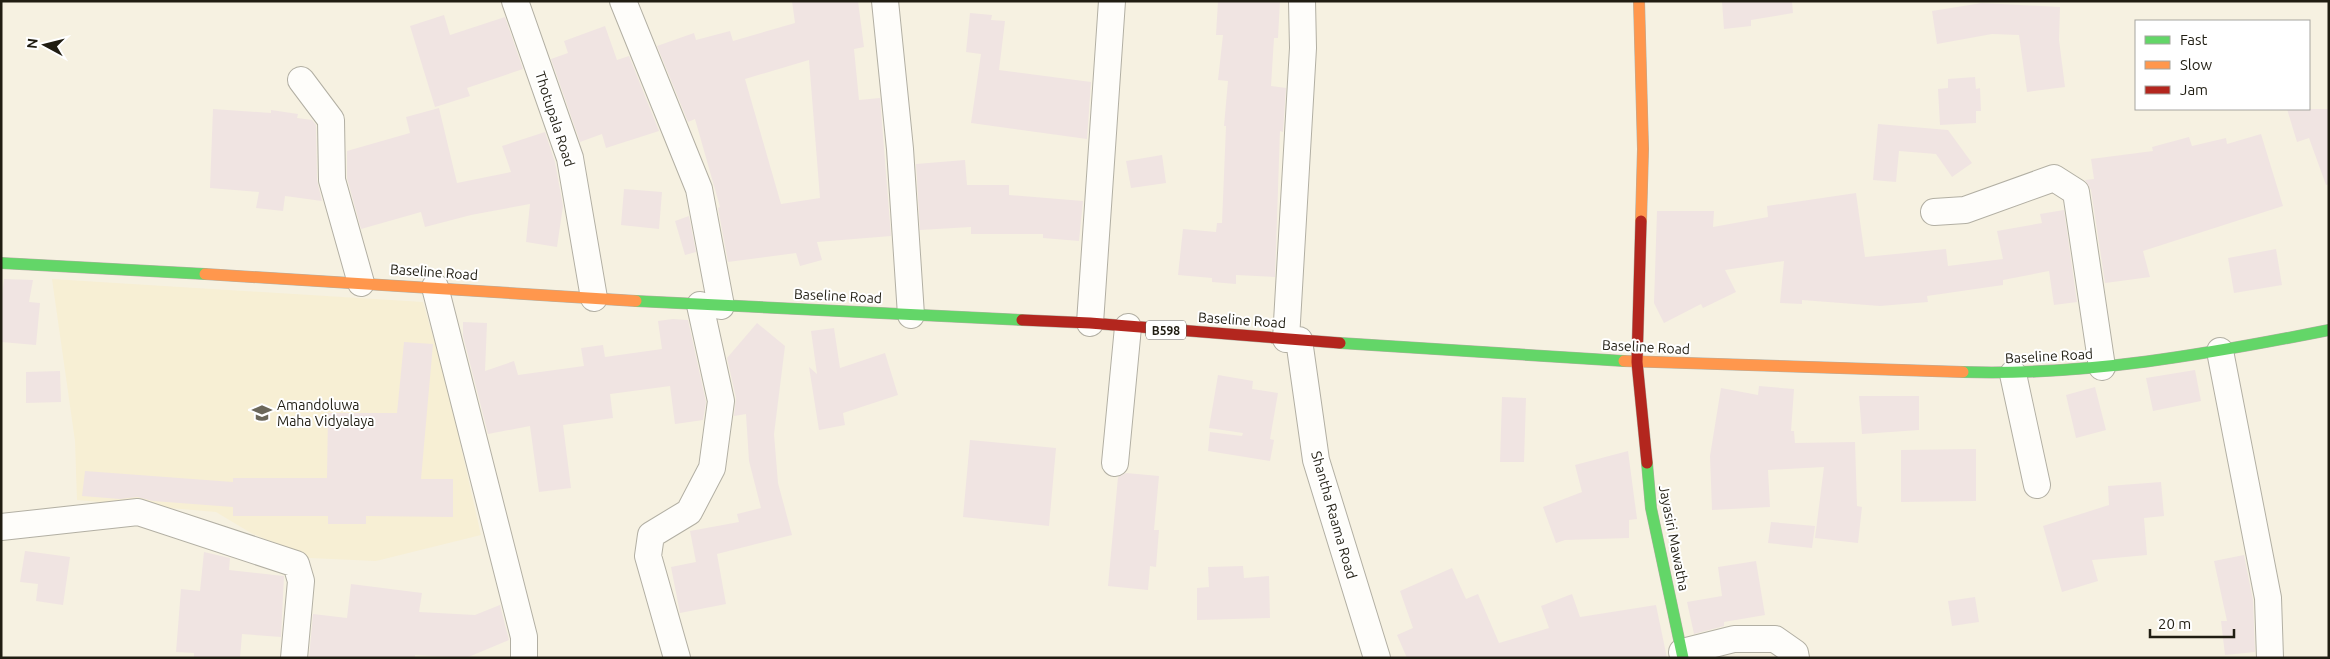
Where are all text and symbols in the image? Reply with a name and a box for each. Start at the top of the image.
north arrow [20,20,70,70]
legend [2135,20,2310,110]
text: Fast [2180,31,2208,48]
text: N [24,37,41,50]
text: Slow [2180,56,2213,73]
street label: Thotupala Road [532,69,578,169]
text: Jam [2180,81,2208,98]
street label: Baseline Road [389,261,479,283]
street label: Baseline Road [794,286,882,306]
street label: Baseline Road [1197,309,1287,331]
road number: B598 [1146,320,1186,340]
street label: Baseline Road [1602,337,1690,357]
street label: Baseline Road [2005,346,2093,366]
place label: Amandoluwa Maha Vidyalaya [277,397,374,429]
school or university icon: Amandoluwa Maha Vidyalaya [251,402,273,424]
street label: Shantha Raama Road [1308,449,1360,581]
street label: Jayasiri Mawatha [1656,484,1692,592]
scale bar [2150,606,2234,638]
text: 20 m [2158,615,2191,632]

